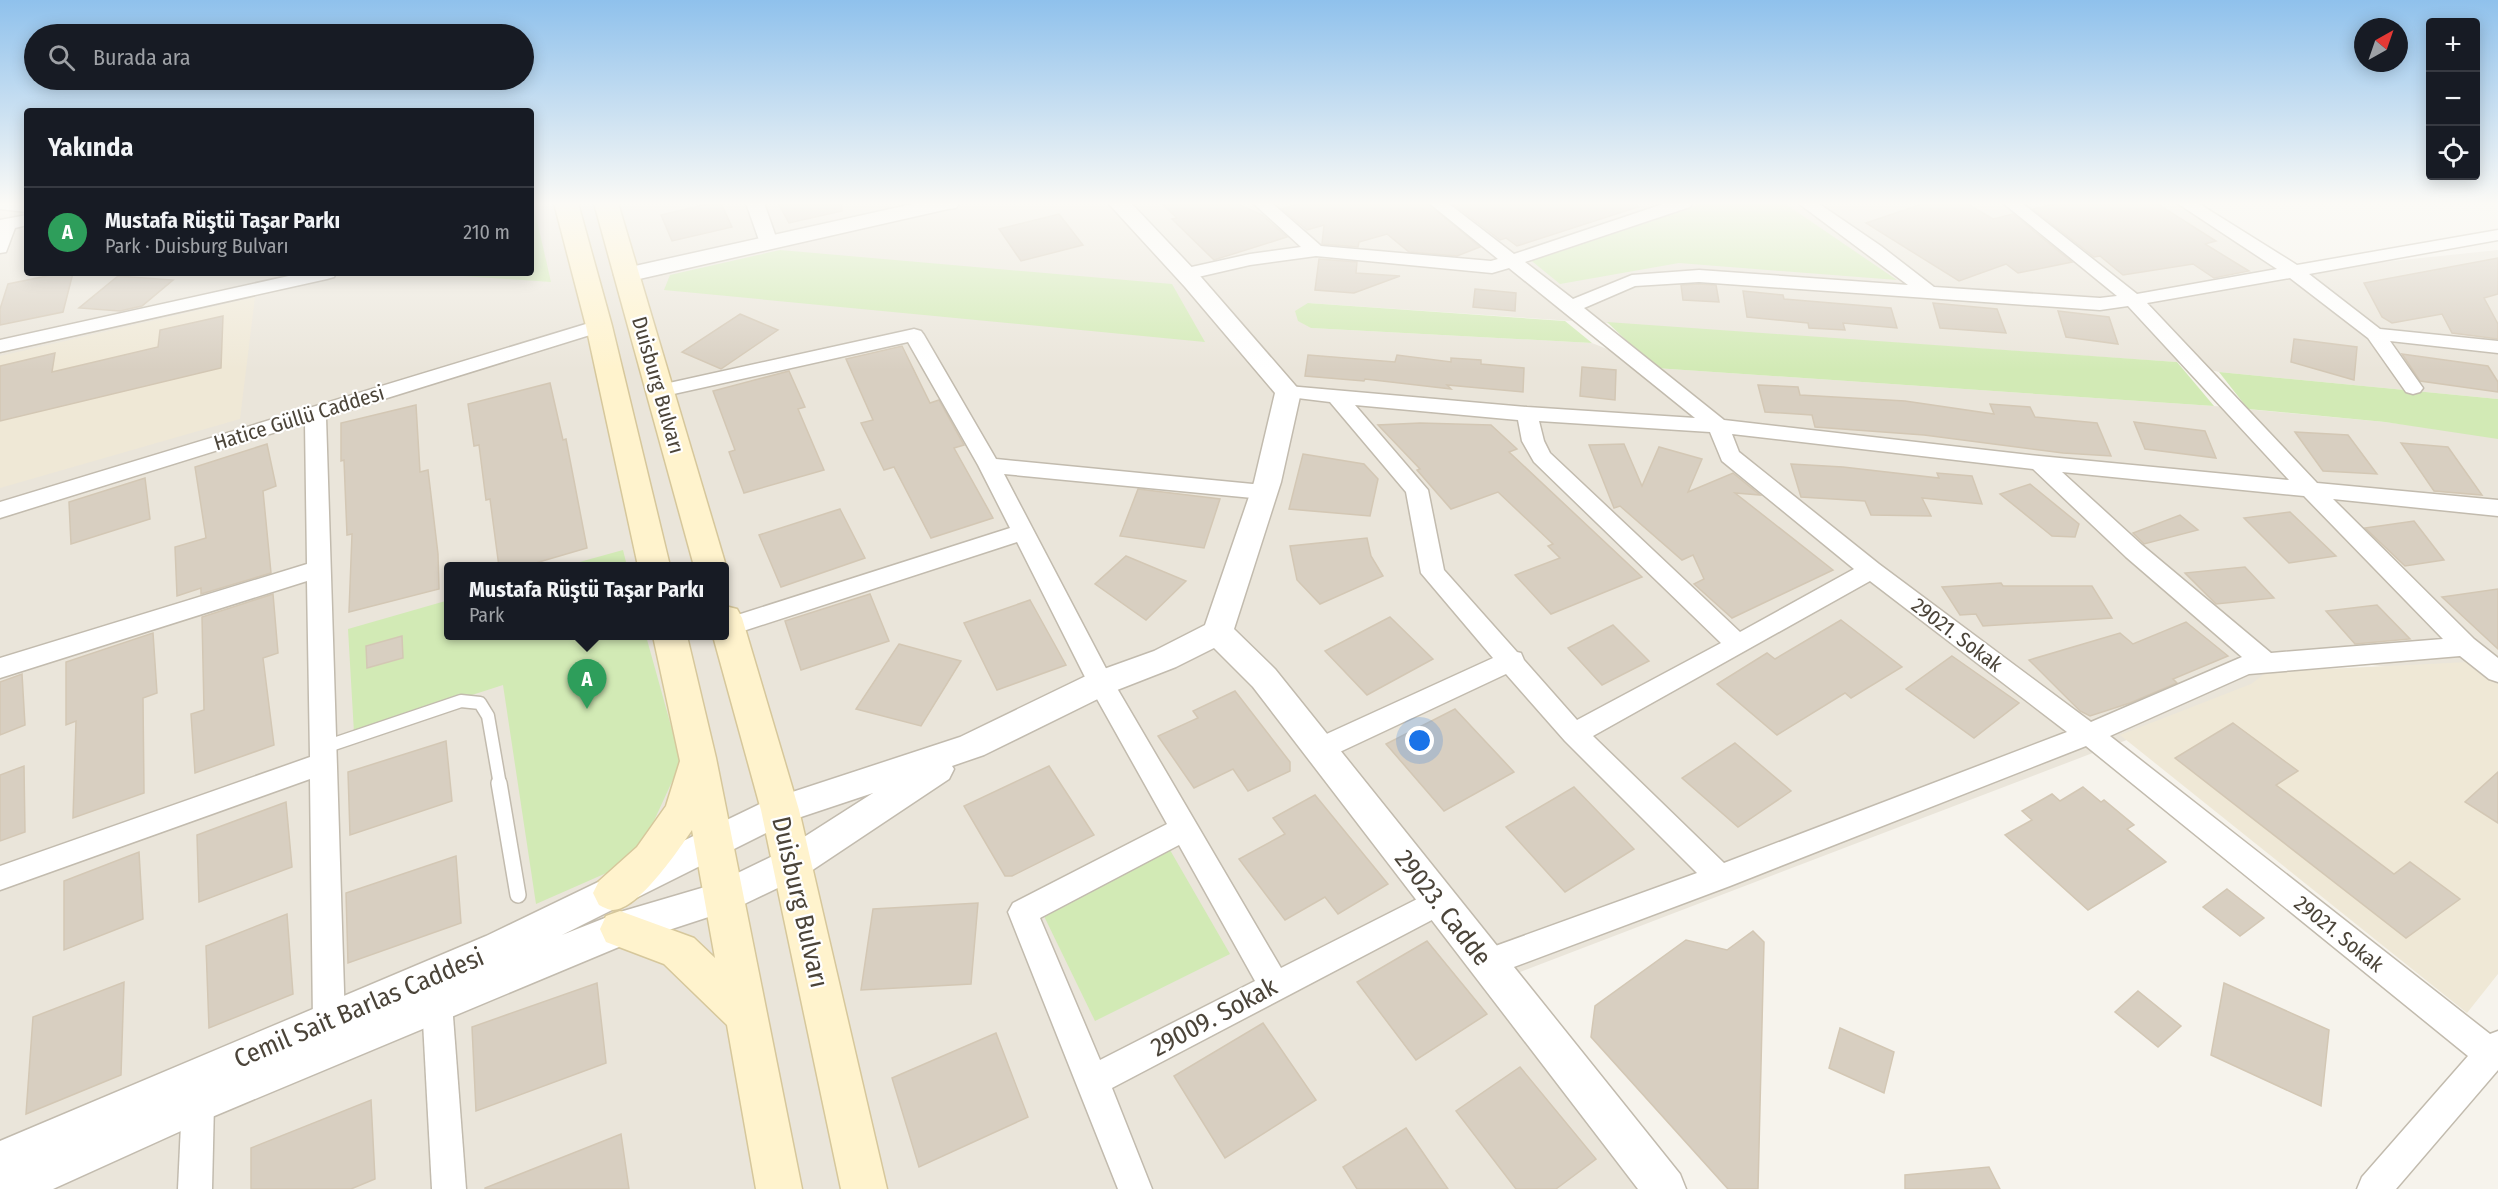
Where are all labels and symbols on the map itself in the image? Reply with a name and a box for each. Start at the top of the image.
north arrow [2354,18,2408,72]
street label: Duisburg Bulvarı [626,314,690,456]
street label: Hatice Güllü Caddesi [211,380,387,456]
street label: 29021. Sokak [1906,592,2008,678]
pin: A [568,660,606,709]
your location [1405,726,1434,755]
street label: Duisburg Bulvarı [765,813,835,991]
street label: 29023. Cadde [1388,844,1498,972]
street label: 29021. Sokak [2289,890,2389,978]
street label: Cemil Sait Barlas Caddesi [229,941,489,1075]
street label: 29009. Sokak [1146,970,1283,1063]

